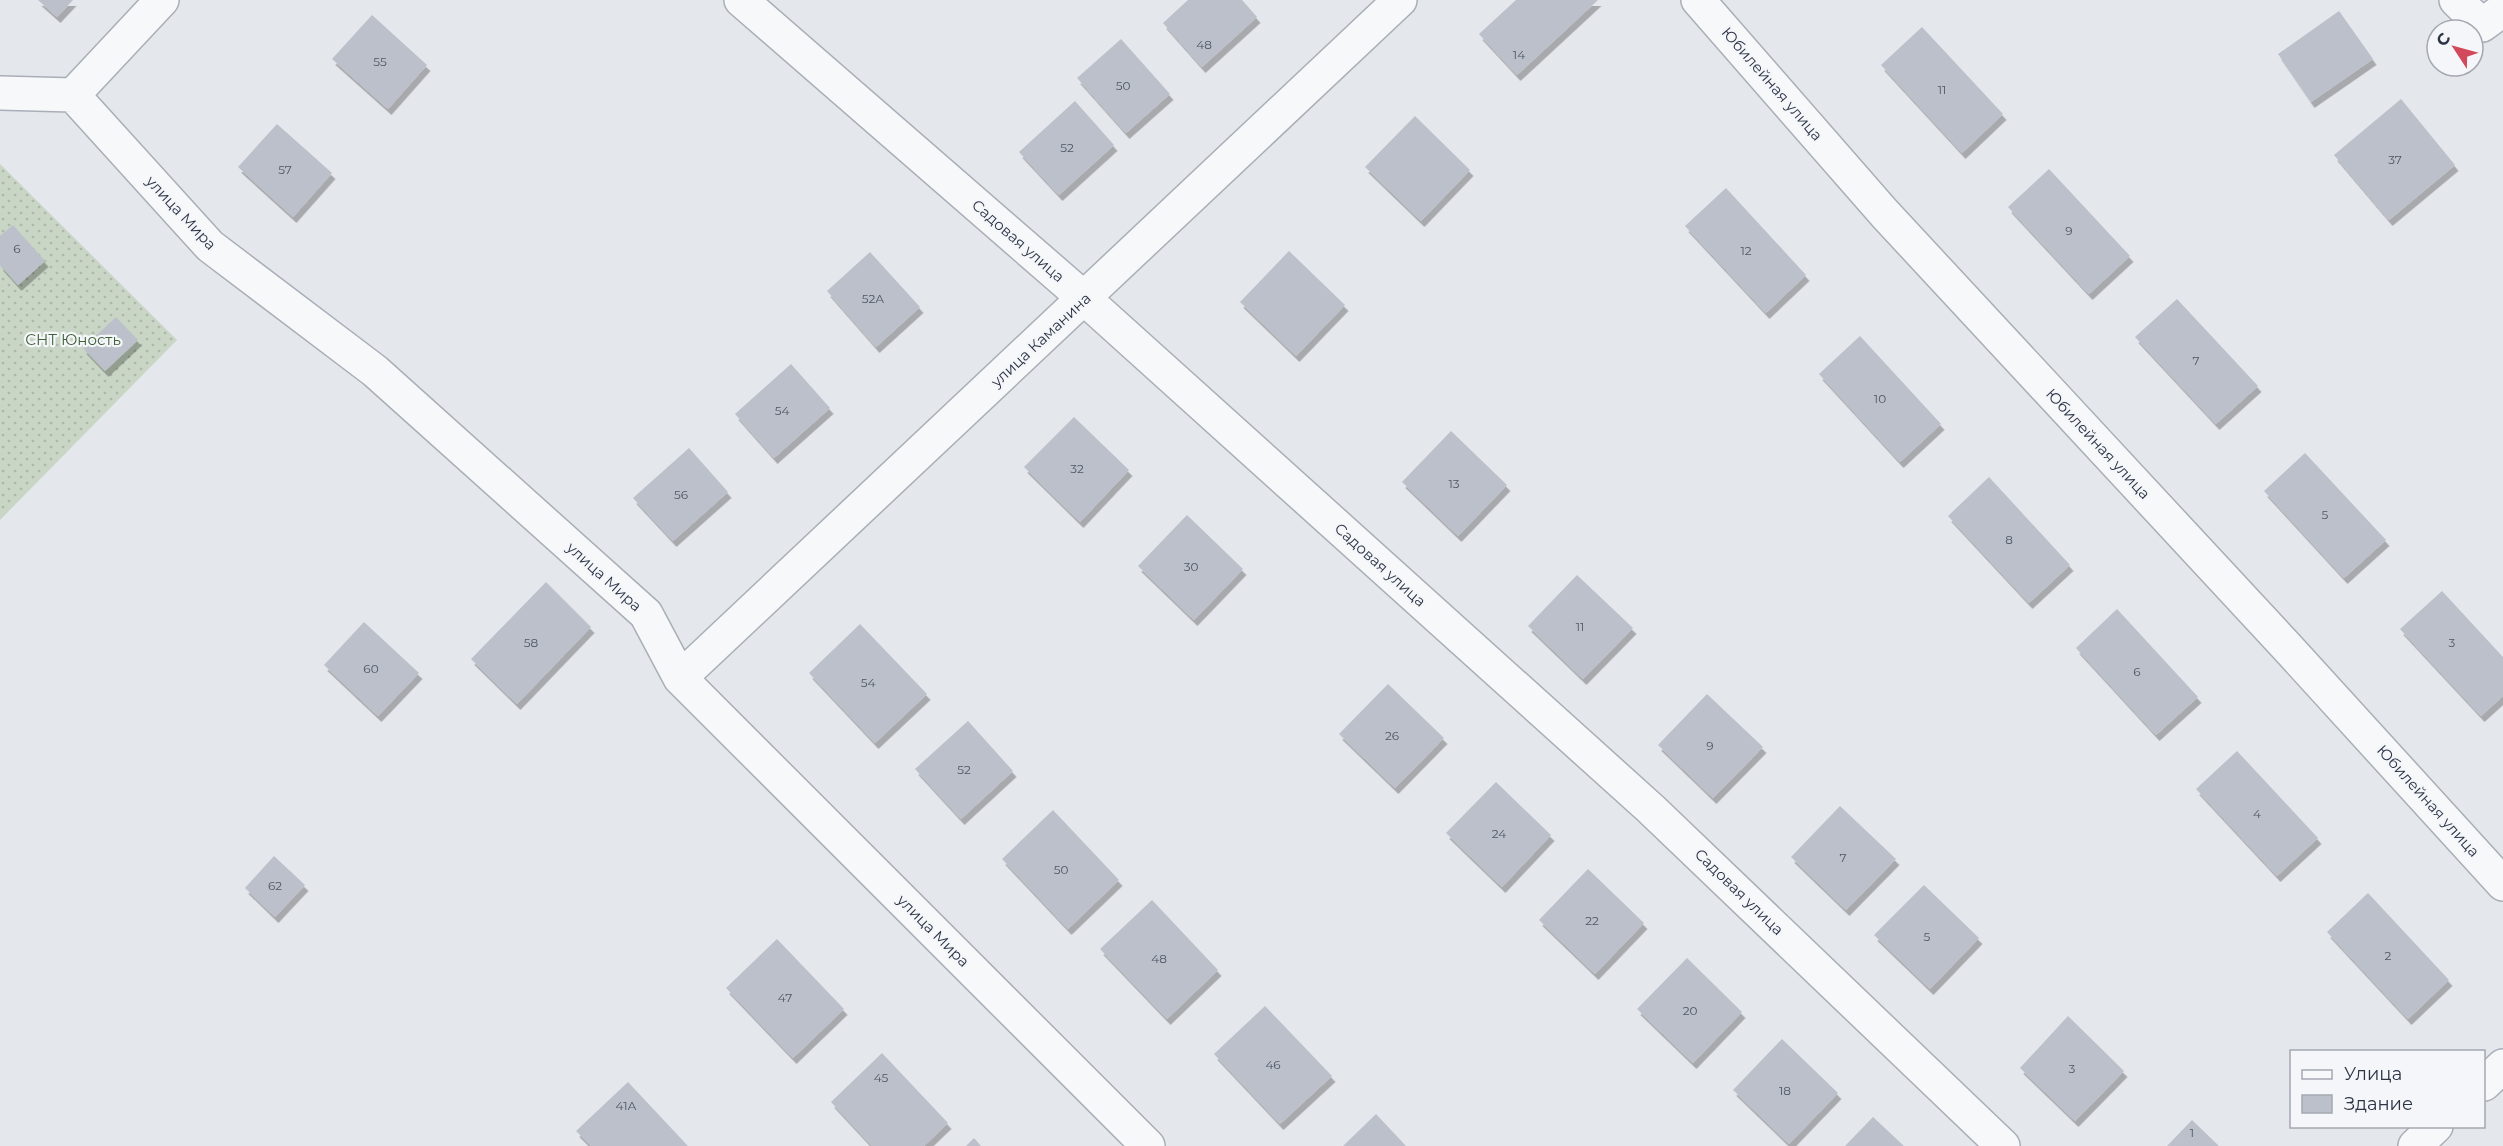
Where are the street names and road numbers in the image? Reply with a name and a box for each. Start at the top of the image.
street label: Юбилейная улица [1718,23,1827,144]
street label: улица Мира [142,171,221,254]
street label: Садовая улица [968,195,1068,286]
street label: улица Каманина [986,288,1095,391]
street label: Юбилейная улица [2042,384,2155,503]
street label: Садовая улица [1331,519,1430,611]
street label: улица Мира [562,537,646,615]
street label: Юбилейная улица [2373,741,2484,861]
street label: Садовая улица [1691,844,1788,939]
street label: улица Мира [893,890,973,971]

